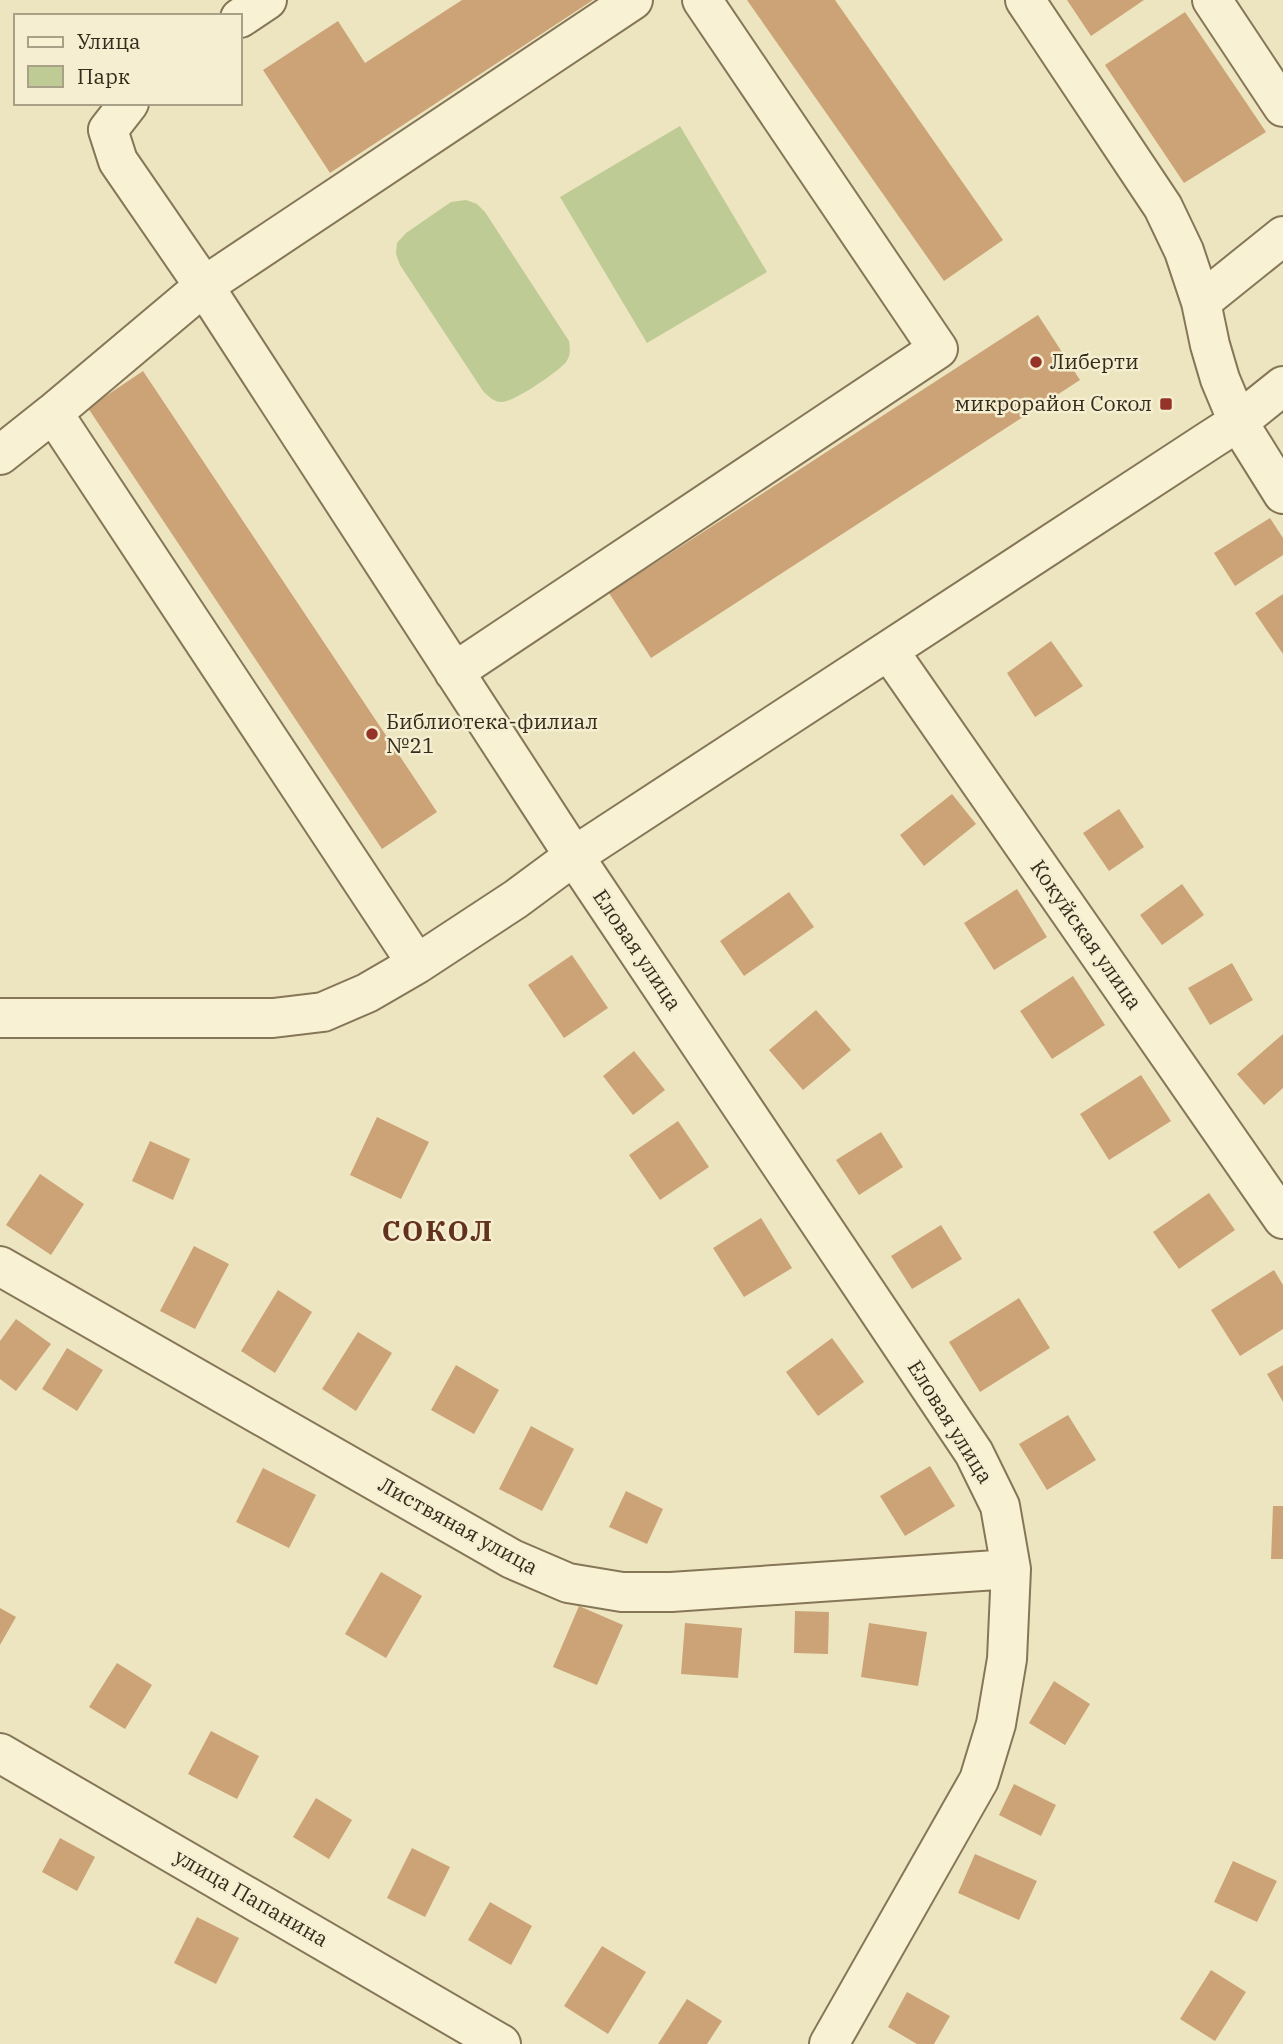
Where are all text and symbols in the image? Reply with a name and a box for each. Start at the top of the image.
legend [14,14,242,105]
text: Улица [77,27,141,55]
text: Парк [77,62,130,90]
place label: Либерти [1050,347,1139,375]
marker: Либерти [1028,354,1044,370]
place label: микрорайон Сокол [955,389,1152,417]
marker: микрорайон Сокол [1158,396,1174,412]
place label: Библиотека-филиал №21 [386,707,598,759]
marker: Библиотека-филиал №21 [364,726,380,742]
street label: Кокуйская улица [1025,854,1149,1015]
street label: Еловая улица [587,883,689,1016]
district label: СОКОЛ [382,1212,494,1249]
street label: Еловая улица [902,1354,1000,1488]
street label: Листвяная улица [374,1470,543,1581]
street label: улица Папанина [169,1842,334,1953]

